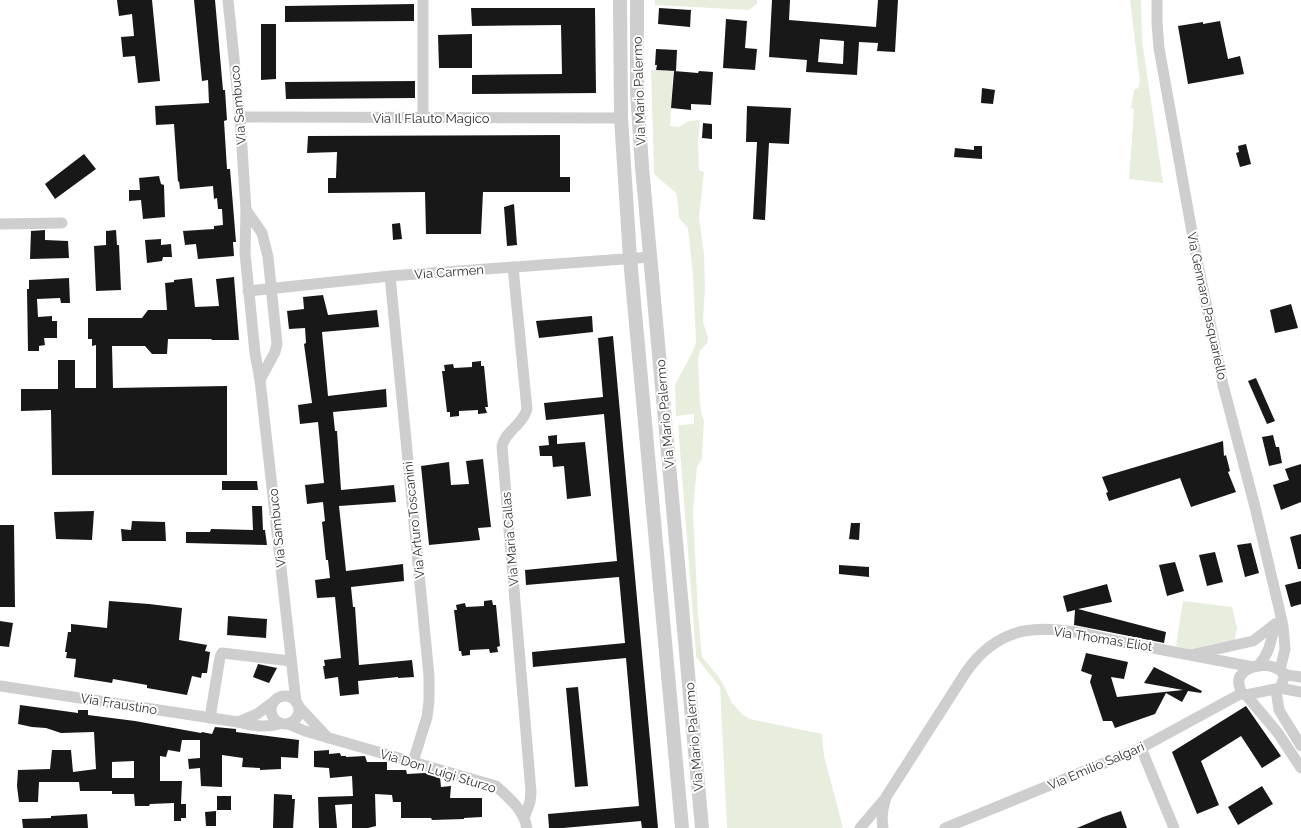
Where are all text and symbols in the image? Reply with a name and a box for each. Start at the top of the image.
street label: Via Mario Palermo [630,36,648,146]
street label: Via Sambuco [227,64,249,145]
street label: Via Il Flauto Magico [372,111,490,126]
street label: Via Gennaro Pasquariello [1184,231,1230,382]
street label: Via Carmen [414,262,484,282]
street label: Via Mario Palermo [653,359,677,469]
street label: Via Arturo Toscanini [400,461,428,579]
street label: Via Sambuco [265,487,289,568]
street label: Via Maria Callas [498,491,522,587]
street label: Via Thomas Eliot [1053,624,1154,654]
street label: Via Mario Palermo [682,682,706,792]
street label: Via Fraustino [80,691,159,717]
street label: Via Emilio Salgari [1046,739,1146,793]
street label: Via Don Luigi Sturzo [378,746,498,796]

